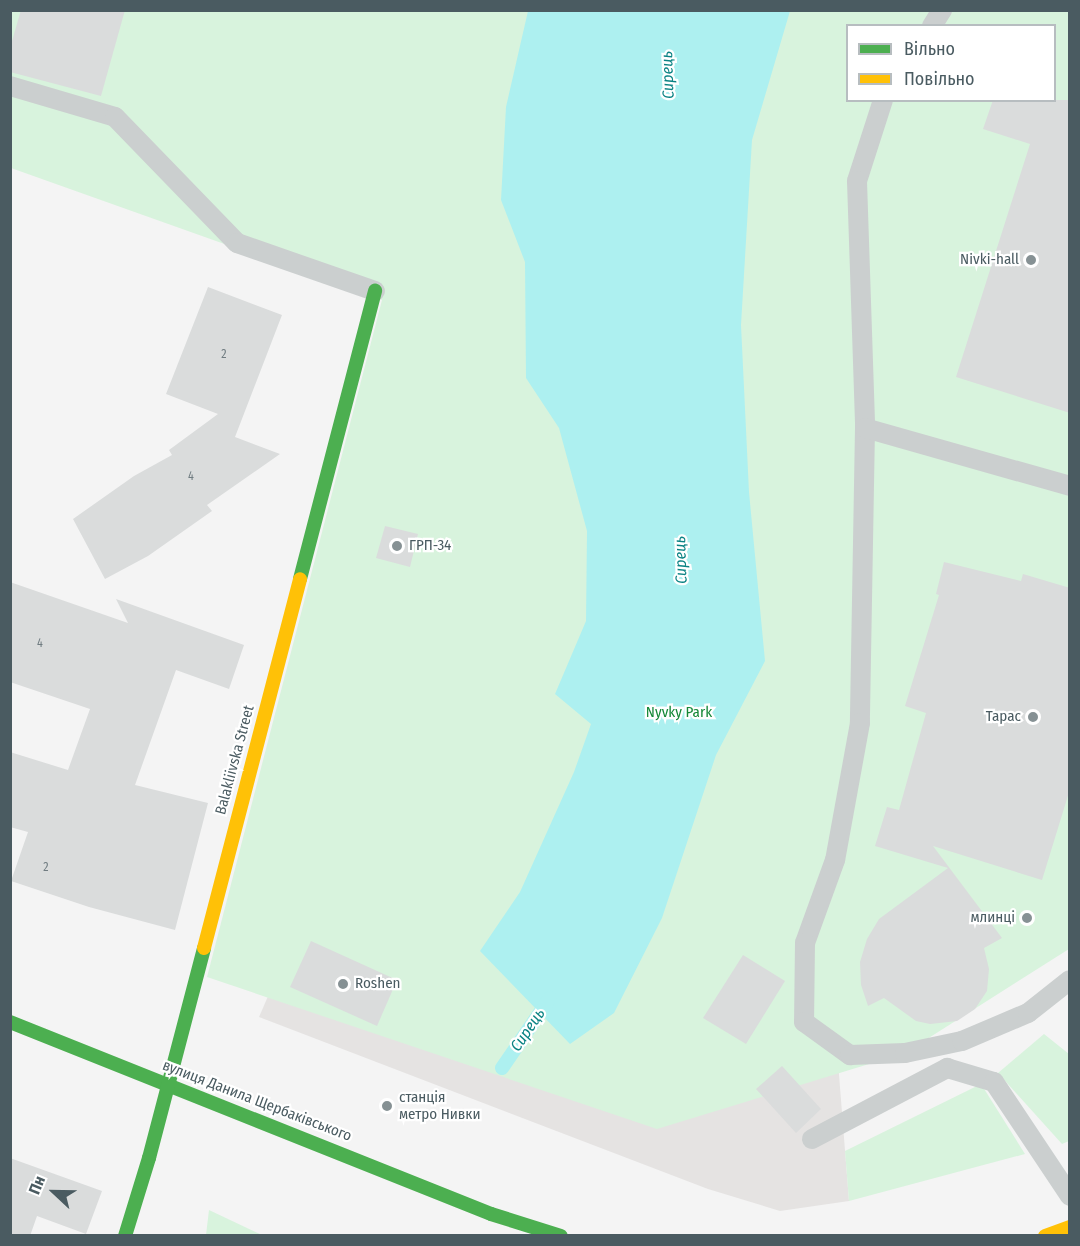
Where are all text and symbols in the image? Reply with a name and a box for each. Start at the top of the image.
legend [846,24,1056,102]
text: Вільно [904,38,955,60]
water label: Сирець [658,51,678,99]
text: Повільно [904,68,975,90]
place label: Nivki-hall [960,251,1019,269]
marker: Nivki-hall [1024,253,1038,267]
house number: 2 [221,348,227,362]
house number: 4 [188,470,194,484]
water label: Сирець [671,536,691,584]
place label: ГРП-34 [409,537,451,555]
marker: ГРП-34 [390,539,404,553]
house number: 4 [37,637,43,651]
street label: Balakliivska Street [212,703,258,817]
park label: Nyvky Park [646,704,712,722]
place label: Тарас [986,708,1021,726]
marker: Тарас [1026,710,1040,724]
house number: 2 [43,861,49,875]
place label: млинці [970,909,1015,927]
marker: млинці [1020,911,1034,925]
place label: Roshen [355,975,400,993]
marker: Roshen [336,977,350,991]
water label: Сирець [507,1005,549,1055]
street label: вулиця Данила Щербаківського [160,1056,354,1146]
place label: станція метро Нивки [399,1088,480,1123]
marker: станція метро Нивки [380,1099,394,1113]
north arrow [24,1162,84,1222]
text: Пн [25,1173,49,1197]

